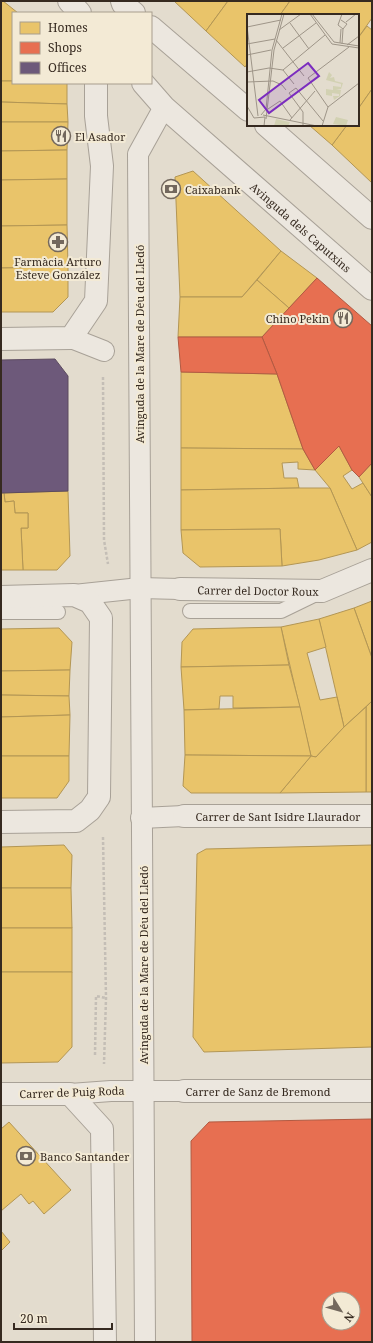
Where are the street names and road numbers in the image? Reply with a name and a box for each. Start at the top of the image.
street label: Avinguda dels Caputxins [247,179,355,275]
street label: Avinguda de la Mare de Déu del Lledó [132,245,147,443]
street label: Carrer del Doctor Roux [197,582,319,598]
street label: Carrer de Sant Isidre Llaurador [195,809,361,824]
street label: Avinguda de la Mare de Déu del Lledó [136,866,151,1064]
street label: Carrer de Puig Roda [19,1083,125,1101]
street label: Carrer de Sanz de Bremond [185,1084,331,1099]

